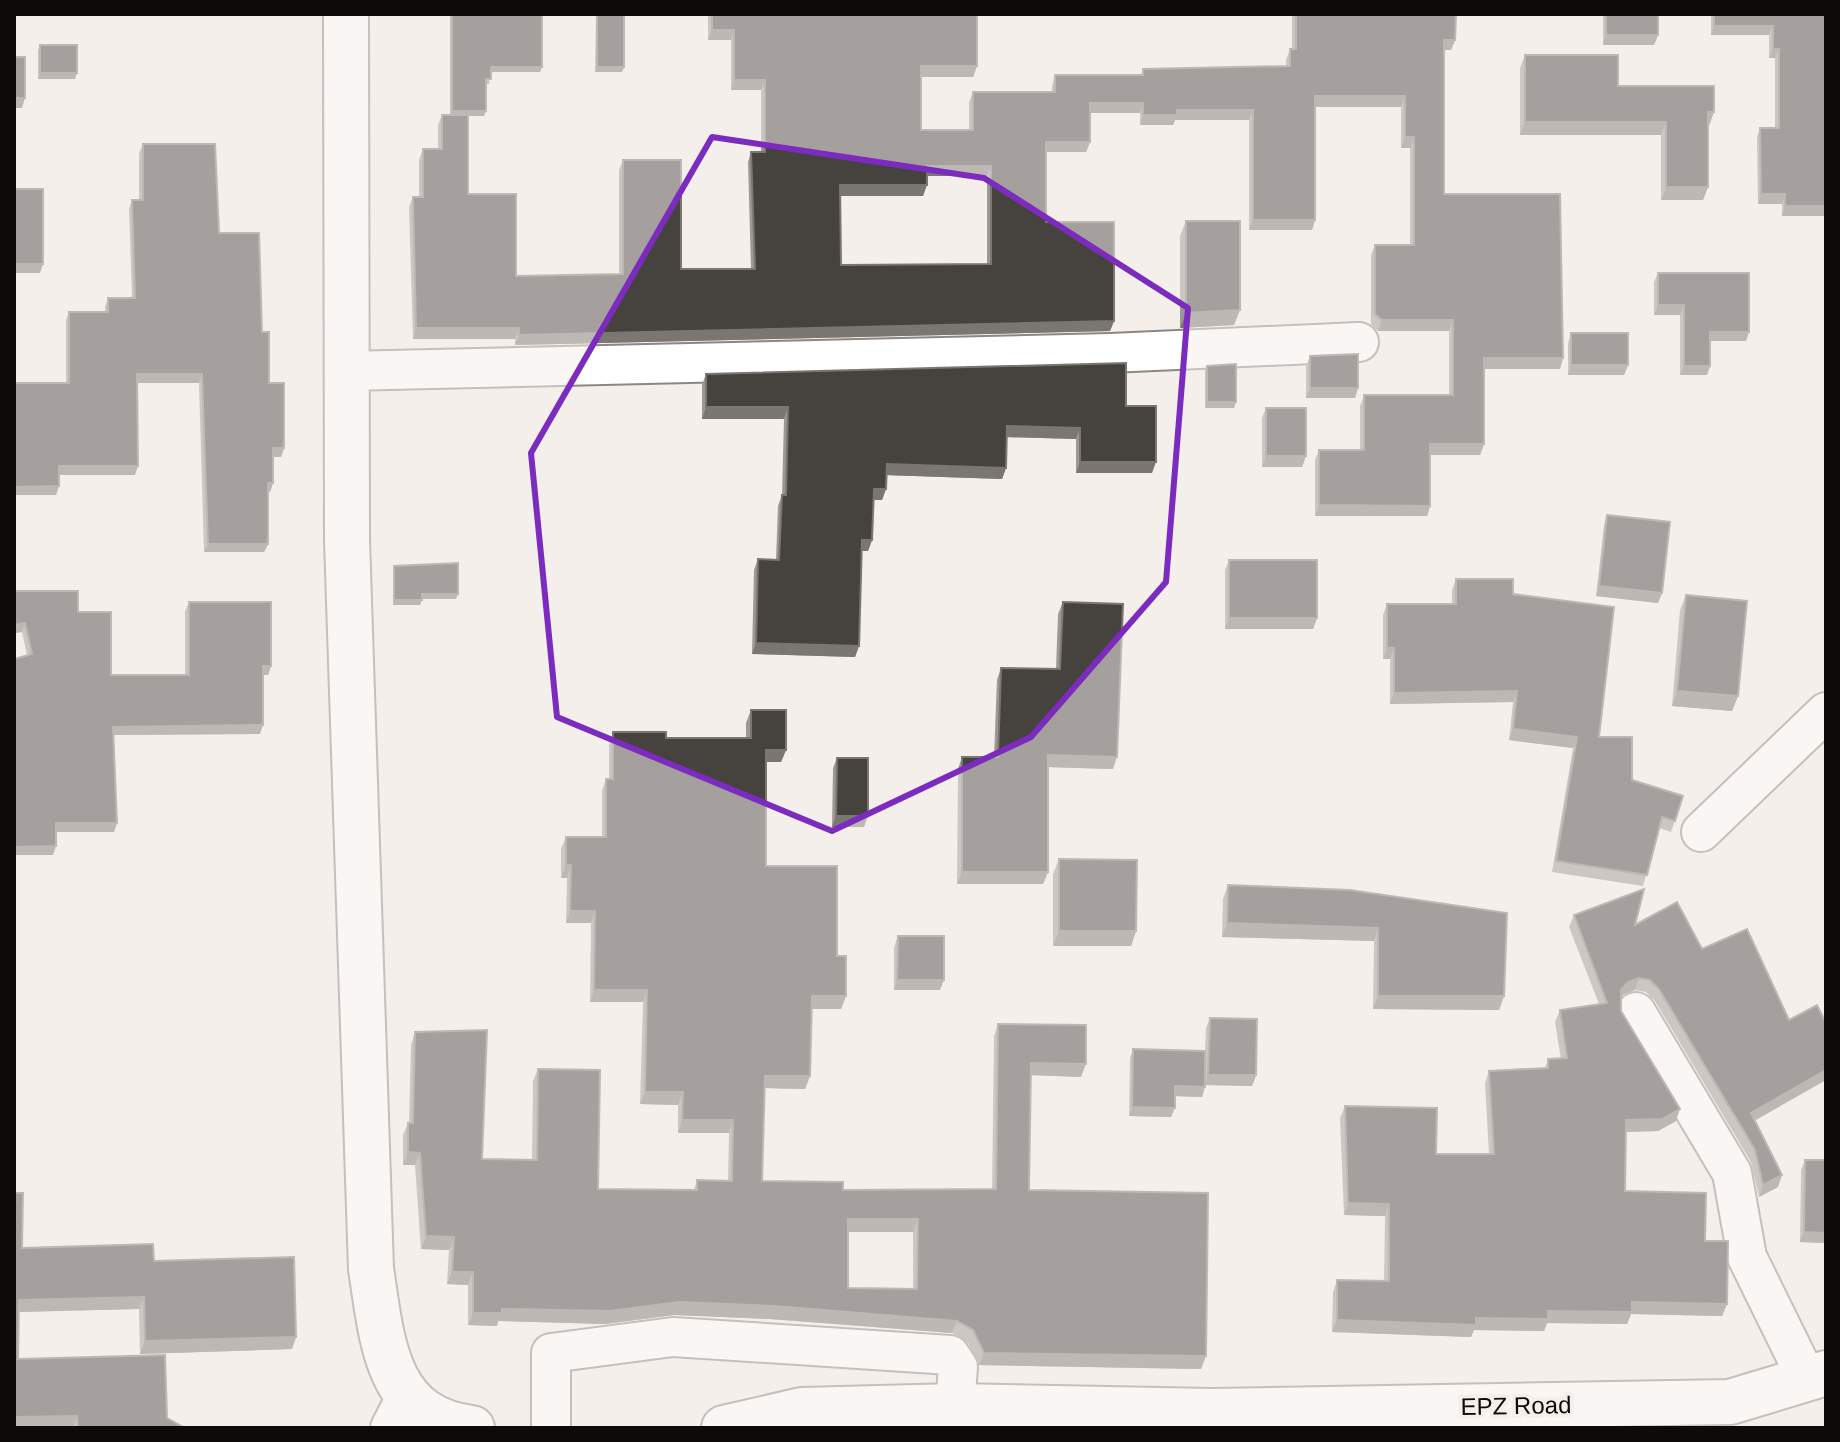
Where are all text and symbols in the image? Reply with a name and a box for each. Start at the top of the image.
street label: EPZ Road [1460,1391,1572,1420]

